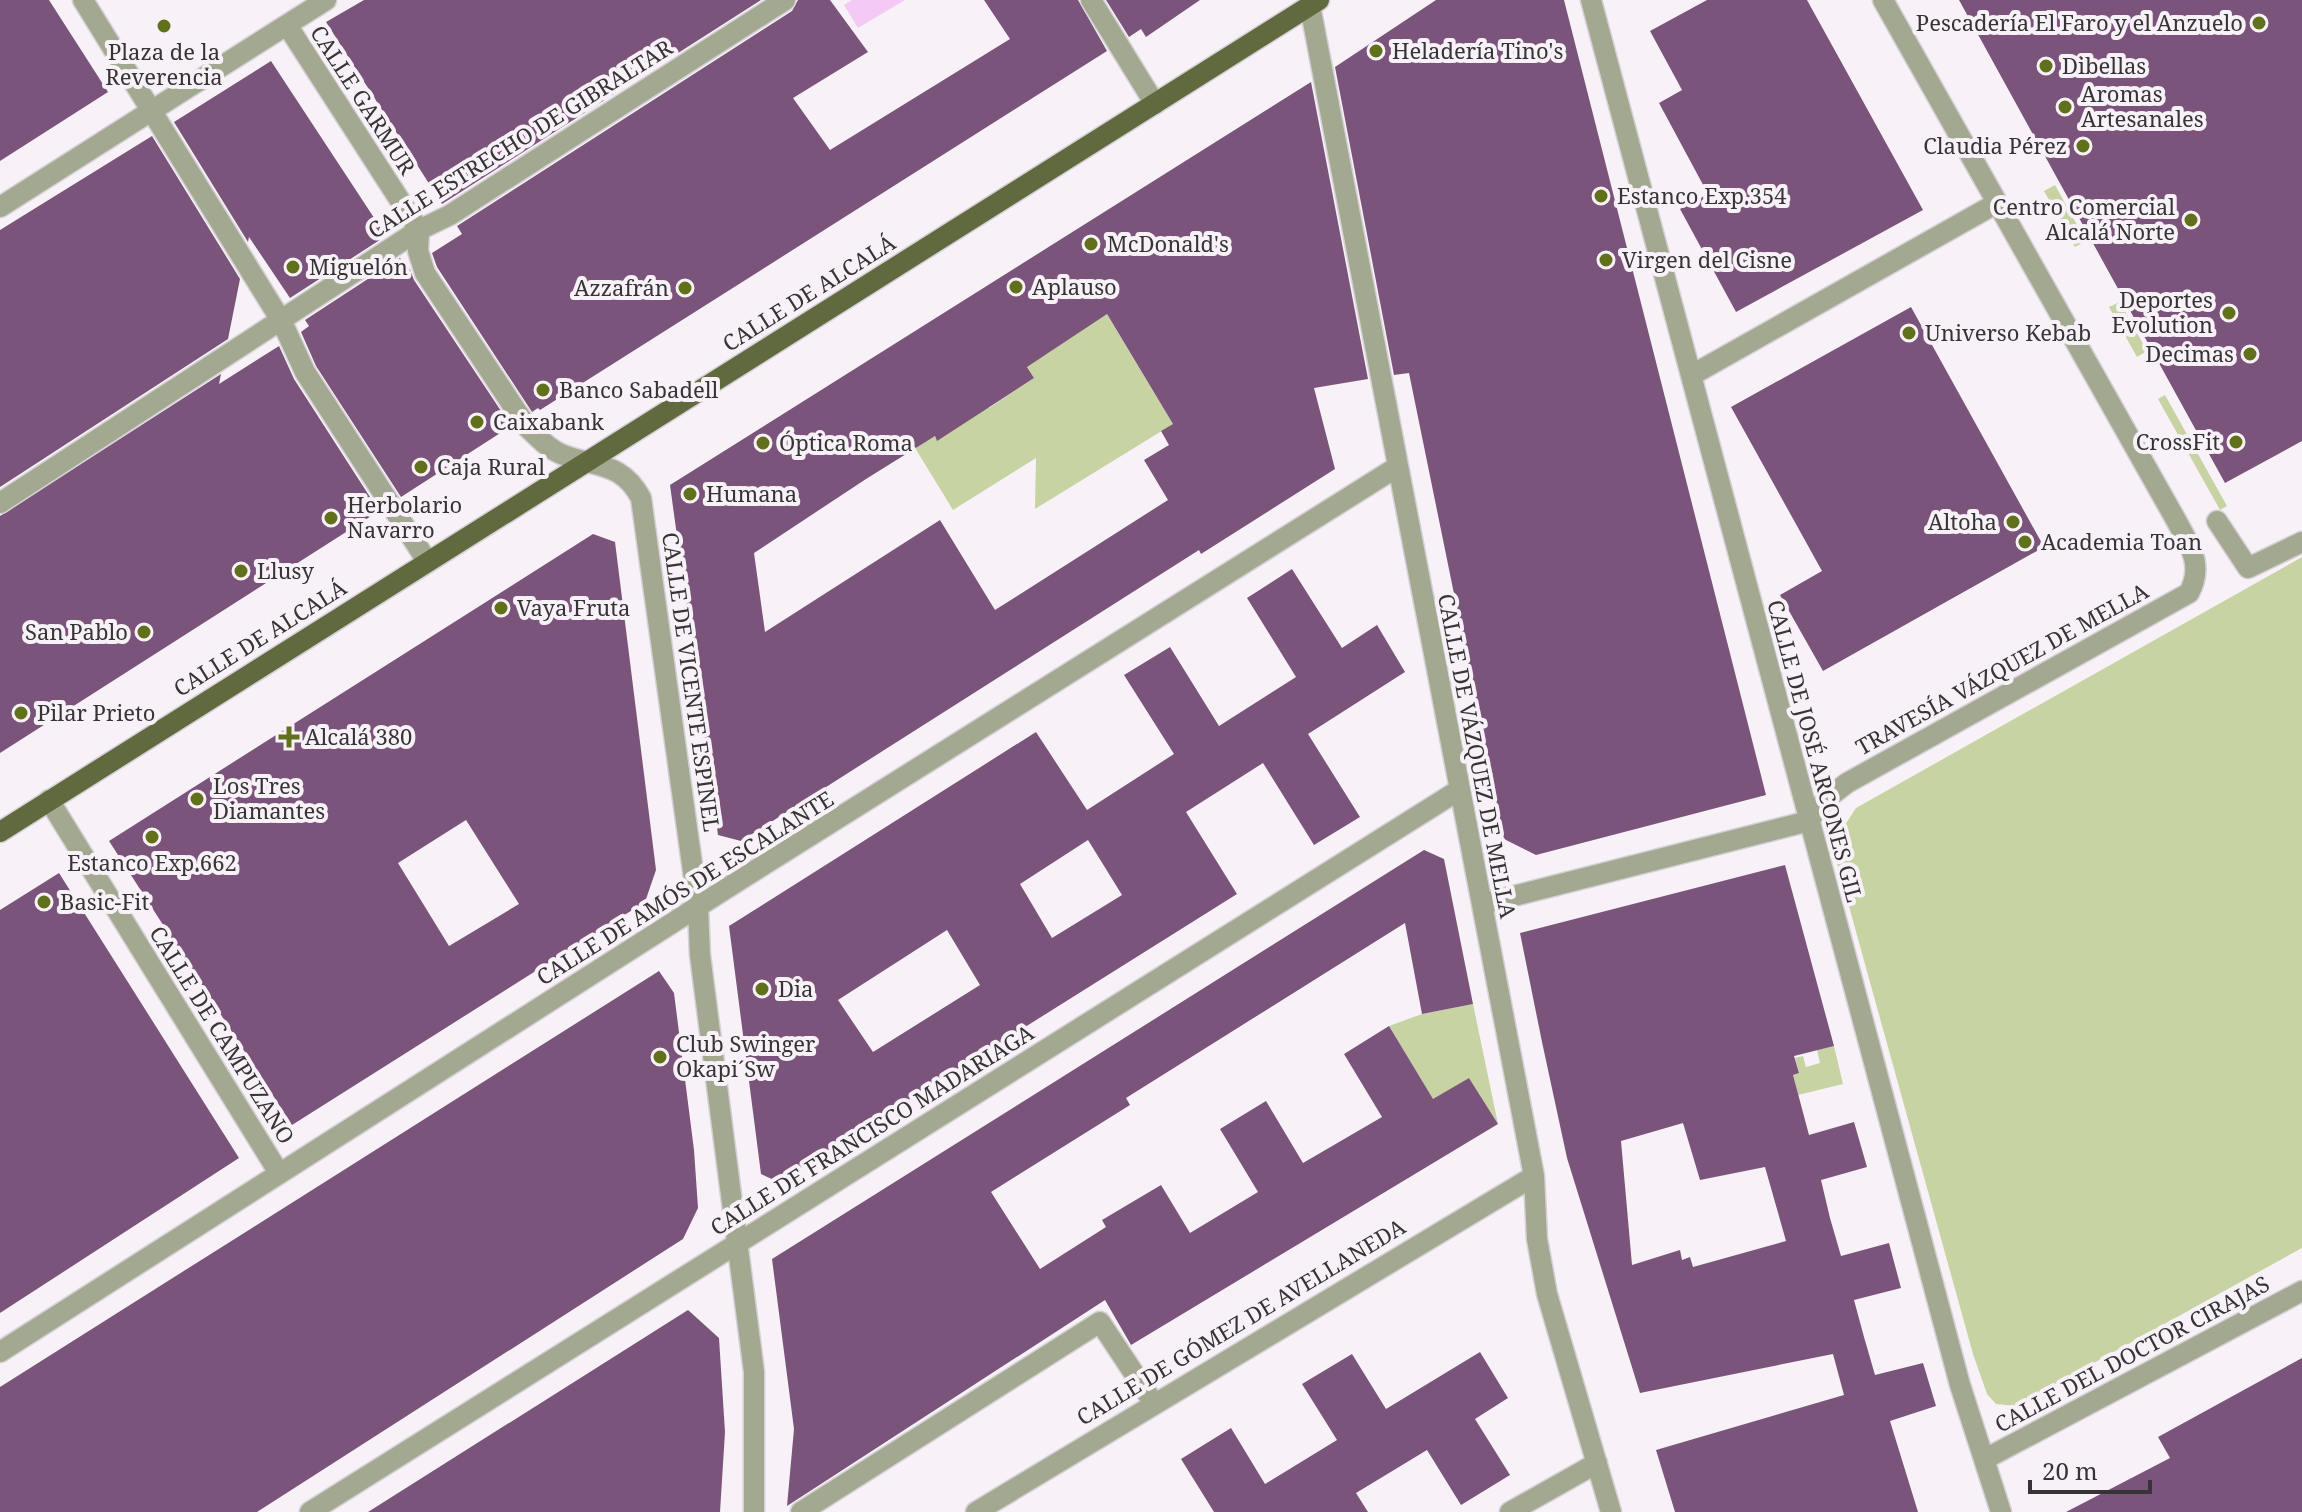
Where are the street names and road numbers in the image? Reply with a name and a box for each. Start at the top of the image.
street label: CALLE GARMUR [304,19,424,180]
street label: CALLE ESTRECHO DE GIBRALTAR [362,31,678,245]
street label: CALLE DE ALCALÁ [716,227,901,358]
street label: CALLE DE VICENTE ESPINEL [656,530,728,834]
street label: CALLE DE ALCALÁ [167,572,352,703]
street label: TRAVESÍA VÁZQUEZ DE MELLA [1850,575,2154,761]
street label: CALLE DE VÁZQUEZ DE MELLA [1432,591,1524,921]
street label: CALLE DE JOSÉ ARCONES GIL [1761,596,1871,905]
street label: CALLE DE AMÓS DE ESCALANTE [530,783,839,991]
street label: CALLE DE CAMPUZANO [143,920,302,1149]
street label: CALLE DE FRANCISCO MADARIAGA [704,1017,1039,1242]
street label: CALLE DE GÓMEZ DE AVELLANEDA [1070,1211,1411,1431]
street label: CALLE DEL DOCTOR CIRAJAS [1989,1268,2274,1438]

